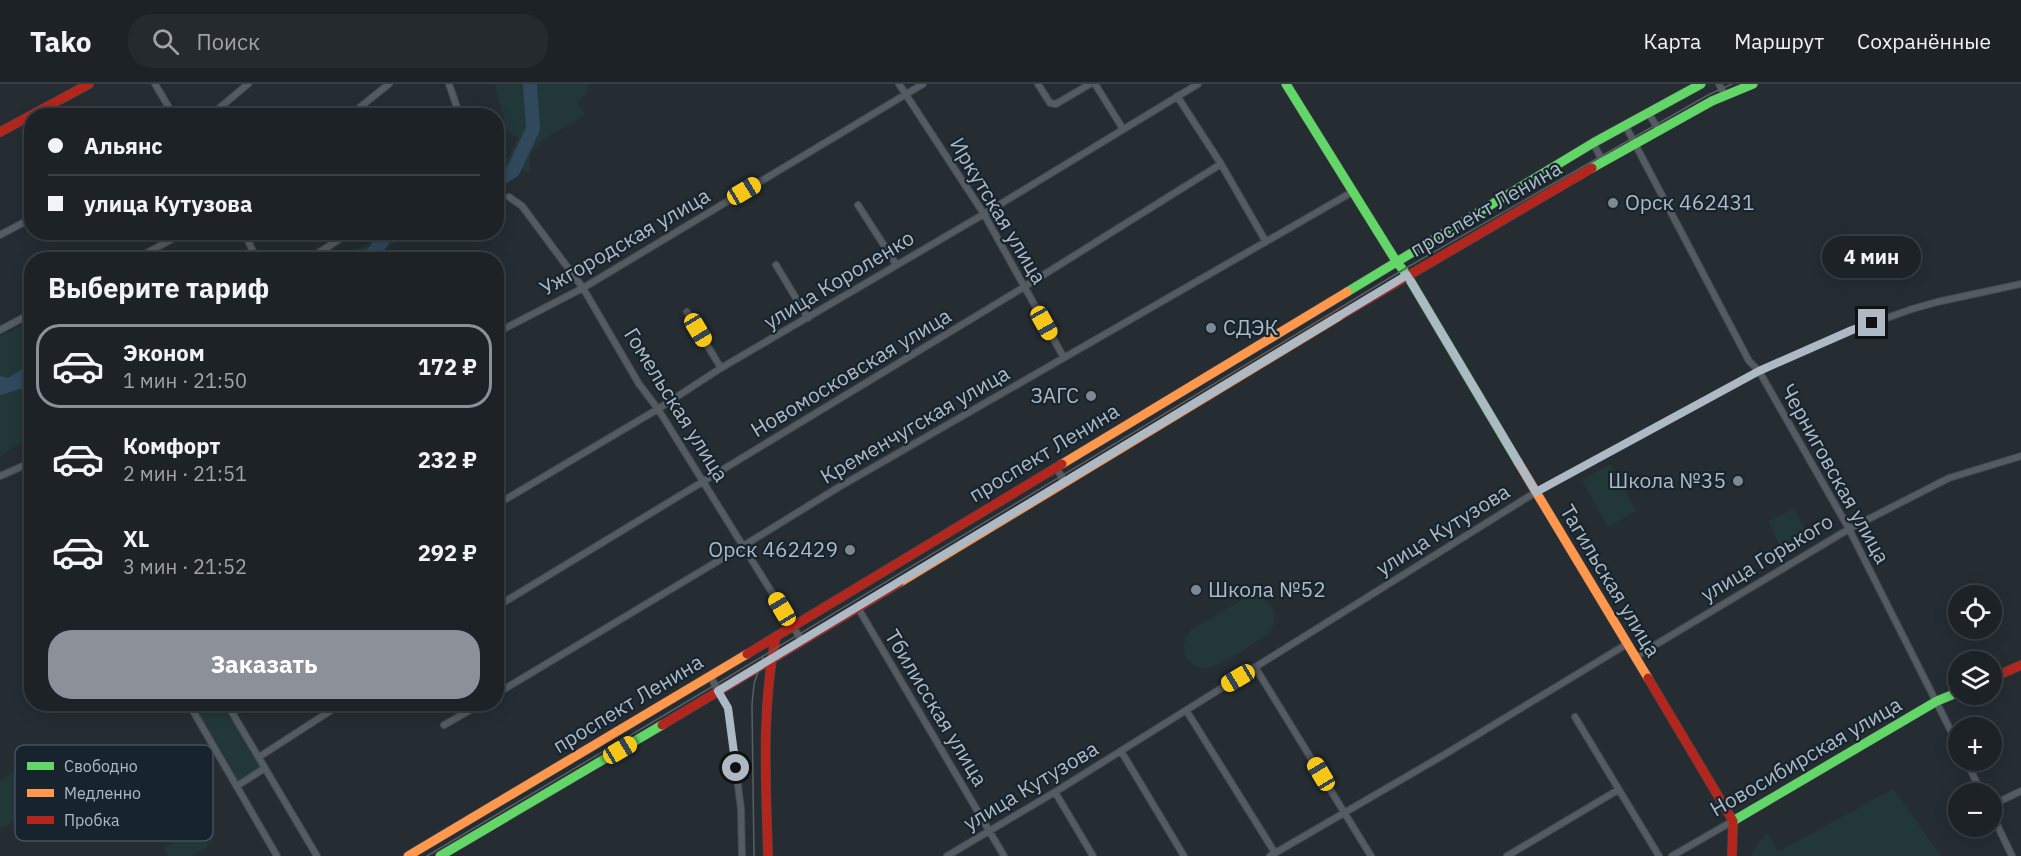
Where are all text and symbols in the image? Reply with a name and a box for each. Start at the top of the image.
search box [128,14,548,68]
text: Tako [30,23,92,60]
icon: search [149,25,182,58]
text: Поиск [197,27,260,56]
text: Карта [1643,27,1701,55]
text: Маршрут [1734,27,1824,55]
text: Сохранённые [1857,27,1991,55]
text: Альянс [84,131,163,160]
street label: Иркутская улица [944,132,1054,289]
street label: проспект Ленина [1405,153,1566,263]
car [724,174,764,208]
street label: Ужгородская улица [534,181,715,301]
place label: Орск 462431 [1625,188,1755,216]
text: улица Кутузова [84,189,253,218]
marker: Орск 462431 [1606,196,1620,210]
street label: улица Короленко [758,223,919,335]
callout: 4 мин [1822,236,1922,278]
text: 4 мин [1844,243,1899,270]
text: Выберите тариф [48,270,269,305]
street label: Новомосковская улица [745,301,956,443]
car [1027,303,1061,343]
route end [1858,309,1885,336]
car [681,310,715,350]
place label: СДЭК [1223,313,1278,341]
marker: СДЭК [1204,321,1218,335]
street label: Гомельская улица [618,322,735,487]
text: Эконом [123,338,205,367]
icon: car [51,339,105,393]
text: 172 ₽ [418,352,477,381]
street label: Кременчугская улица [815,358,1014,490]
text: 1 мин · 21:50 [123,367,247,394]
street label: Черниговская улица [1775,379,1897,568]
place label: ЗАГС [1031,381,1079,409]
marker: ЗАГС [1084,389,1098,403]
street label: проспект Ленина [963,396,1124,508]
text: Комфорт [123,431,220,460]
icon: car [51,432,105,486]
text: 232 ₽ [418,445,477,474]
text: 2 мин · 21:51 [123,460,247,487]
place label: Школа №35 [1608,466,1726,494]
marker: Школа №35 [1731,474,1745,488]
street label: улица Кутузова [1370,477,1515,582]
street label: Тагильская улица [1554,499,1668,662]
street label: улица Горького [1695,507,1838,608]
text: XL [123,524,149,553]
icon: car [51,525,105,579]
place label: Орск 462429 [708,535,838,563]
text: 292 ₽ [418,538,477,567]
marker: Орск 462429 [843,543,857,557]
text: 3 мин · 21:52 [123,553,247,580]
place label: Школа №52 [1208,575,1326,603]
marker: Школа №52 [1189,583,1203,597]
map controls [1948,585,2002,837]
button: locate [1948,585,2002,639]
car [765,589,799,629]
street label: Тбилисская улица [879,624,995,791]
button: Заказать [48,630,480,699]
street label: проспект Ленина [547,647,708,759]
button: layers [1948,651,2002,705]
car [1218,661,1258,695]
street label: Новосибирская улица [1705,690,1906,822]
button: + [1948,717,2002,771]
car [600,733,640,767]
street label: улица Кутузова [958,734,1103,836]
legend [15,745,213,841]
route start [722,754,749,781]
car [1304,754,1338,794]
text: Свободно [64,756,138,776]
text: Медленно [64,783,141,803]
button: − [1948,783,2002,837]
text: Пробка [64,810,120,830]

